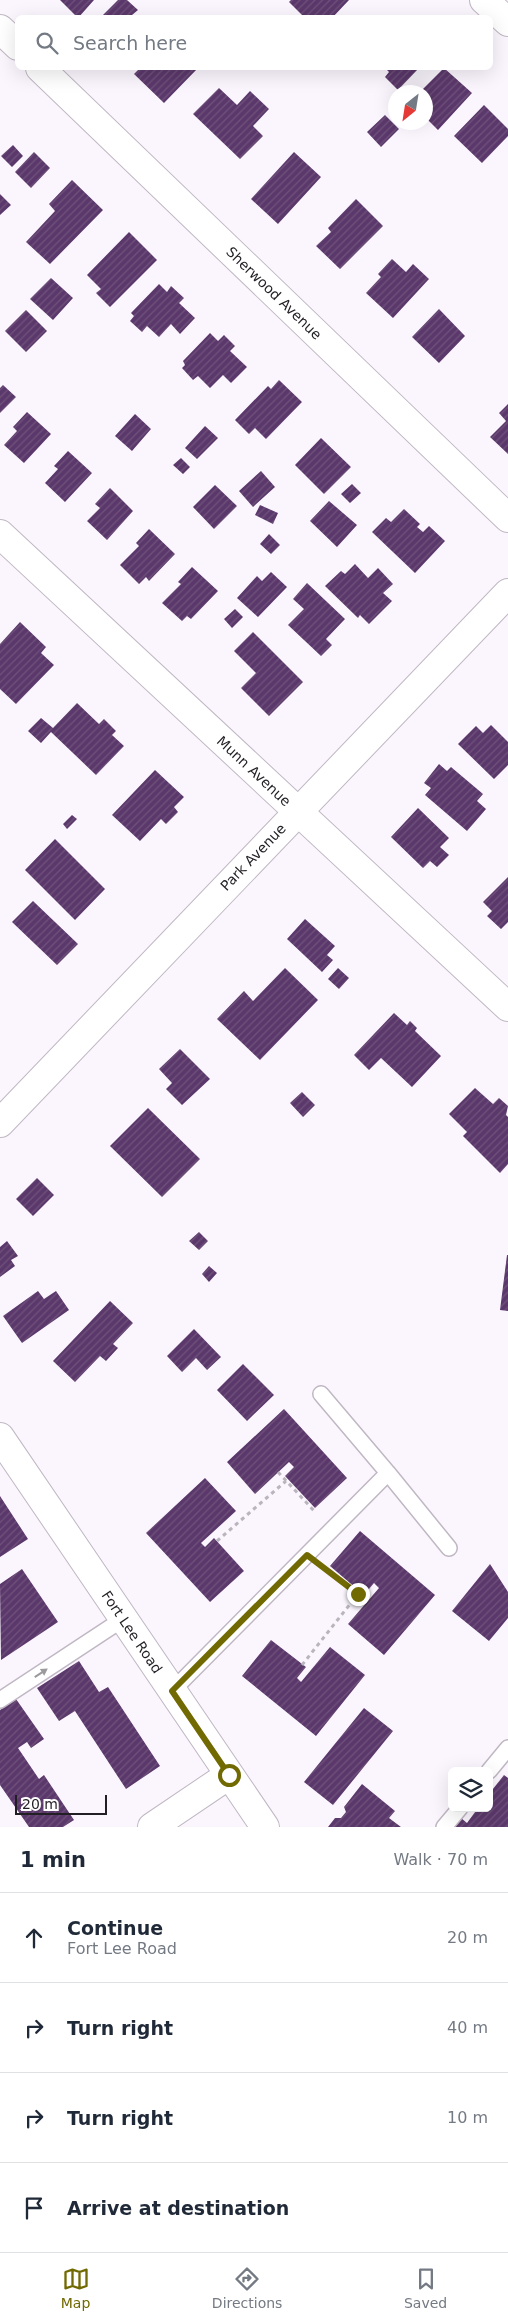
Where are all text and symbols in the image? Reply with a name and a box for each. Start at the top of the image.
search box [15,15,493,70]
icon: search [33,29,61,57]
text: Search here [73,32,187,54]
north arrow [388,85,433,130]
street label: Sherwood Avenue [223,243,325,343]
street label: Munn Avenue [214,733,294,809]
street label: Park Avenue [217,820,289,894]
route end [347,1583,370,1606]
street label: Fort Lee Road [98,1588,166,1676]
one-way arrow [34,1668,47,1678]
route start [218,1764,241,1787]
map controls [448,1767,493,1812]
button: layers [448,1767,493,1812]
scale bar [15,1792,108,1815]
text: 20 m [22,1796,58,1812]
text: 1 min [20,1848,86,1872]
text: Walk · 70 m [393,1850,488,1869]
text: Continue [67,1917,163,1939]
icon: ahead [20,1924,48,1952]
text: 20 m [447,1928,488,1947]
text: Fort Lee Road [67,1939,177,1958]
icon: right [20,2014,48,2042]
text: Turn right [67,2017,173,2039]
text: 40 m [447,2018,488,2037]
icon: right [20,2104,48,2132]
text: Turn right [67,2107,173,2129]
text: 10 m [447,2108,488,2127]
icon: arrive [20,2194,48,2222]
text: Arrive at destination [67,2197,289,2219]
tab: Map [61,2265,90,2311]
tab: Directions [212,2265,282,2311]
tab: Saved [404,2265,447,2311]

